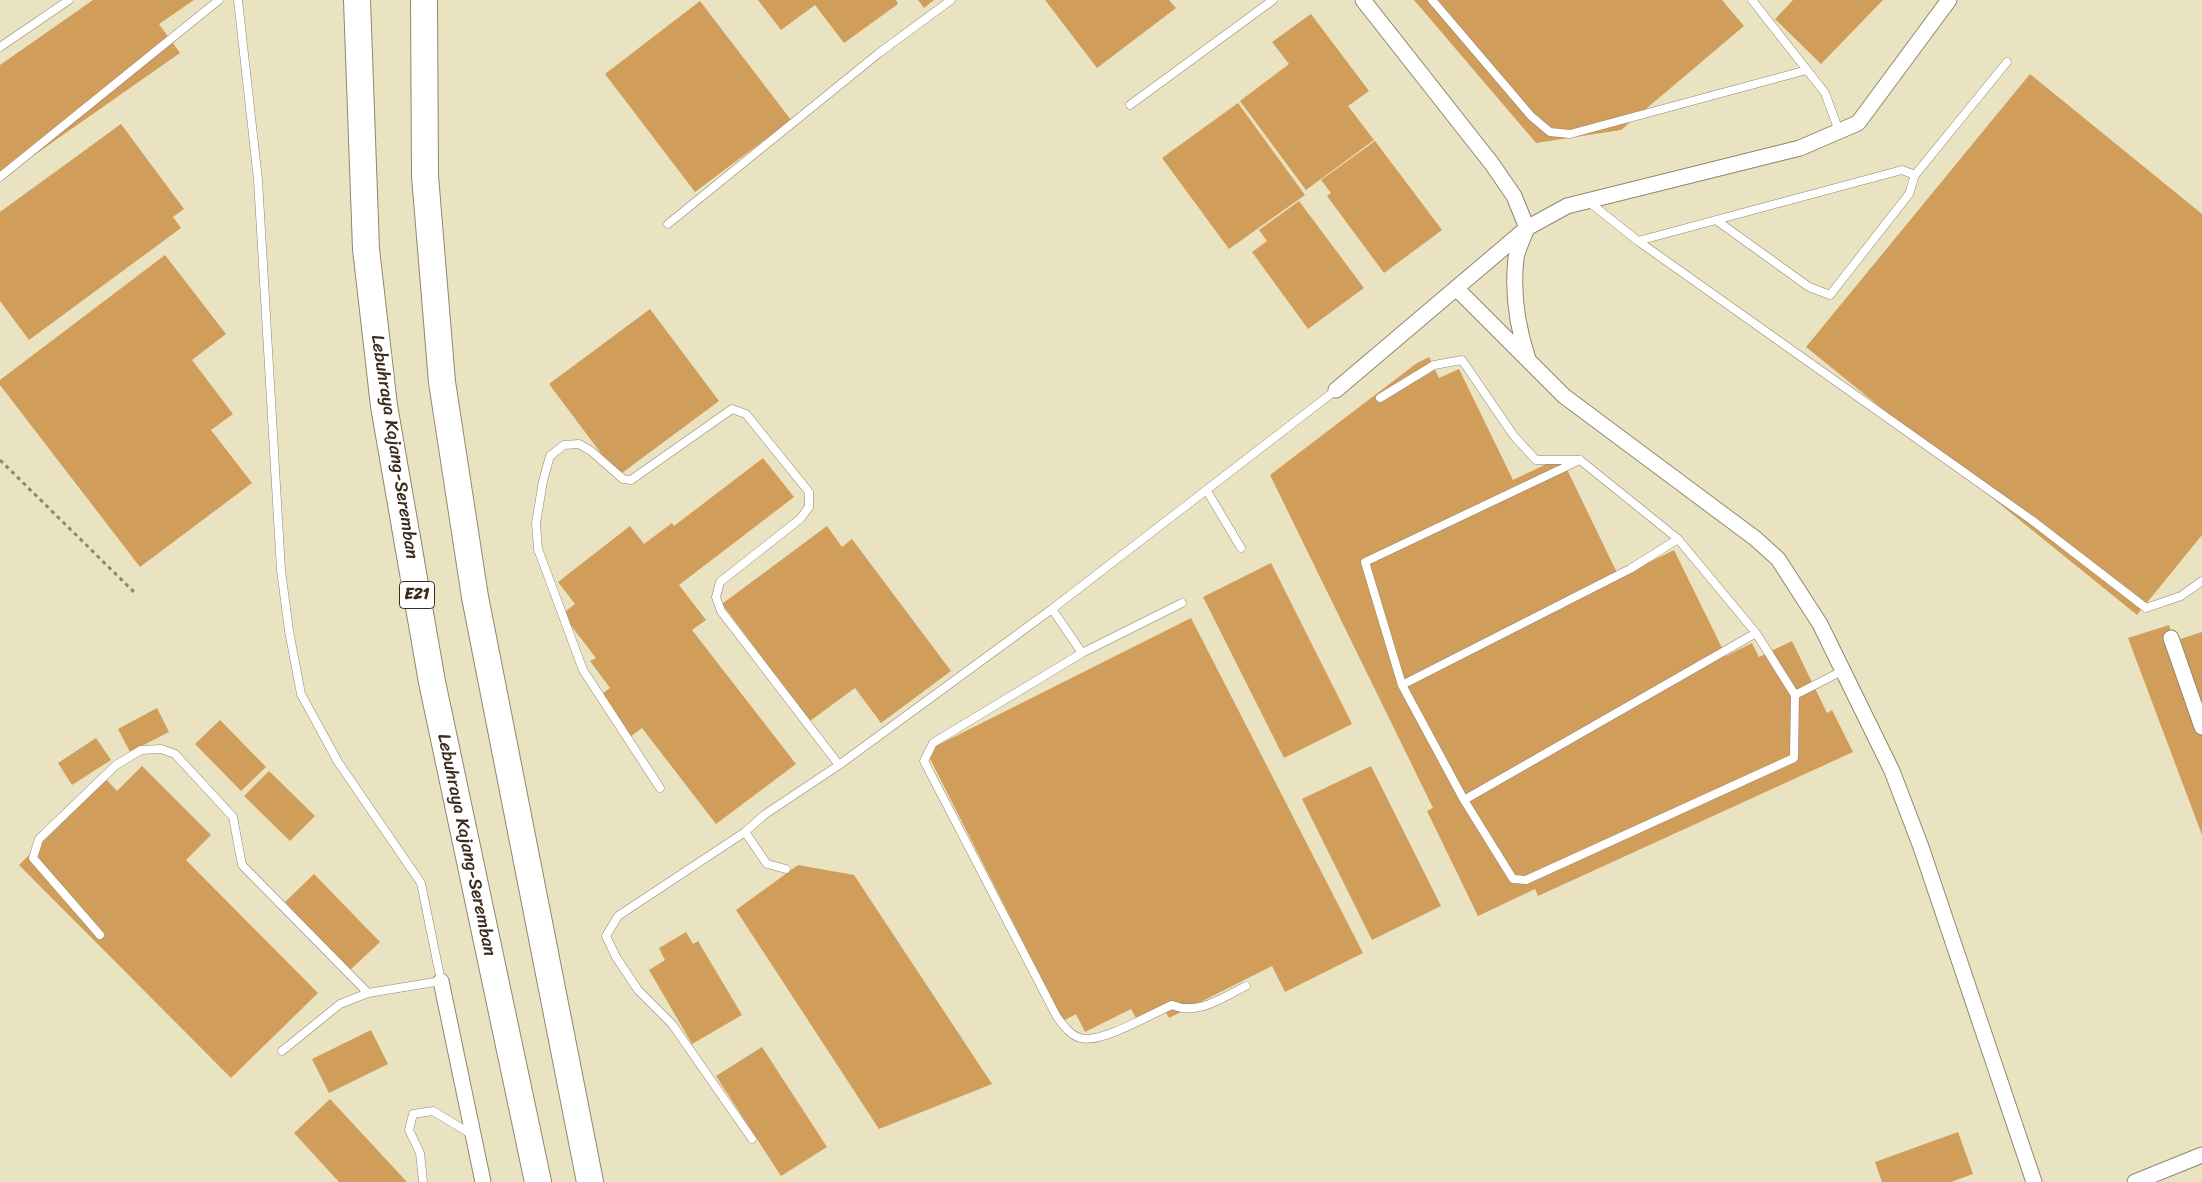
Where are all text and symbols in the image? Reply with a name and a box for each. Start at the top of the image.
street label: Lebuhraya Kajang-Seremban [366,333,422,561]
road number: E21 [400,582,434,608]
street label: Lebuhraya Kajang-Seremban [432,732,500,958]

